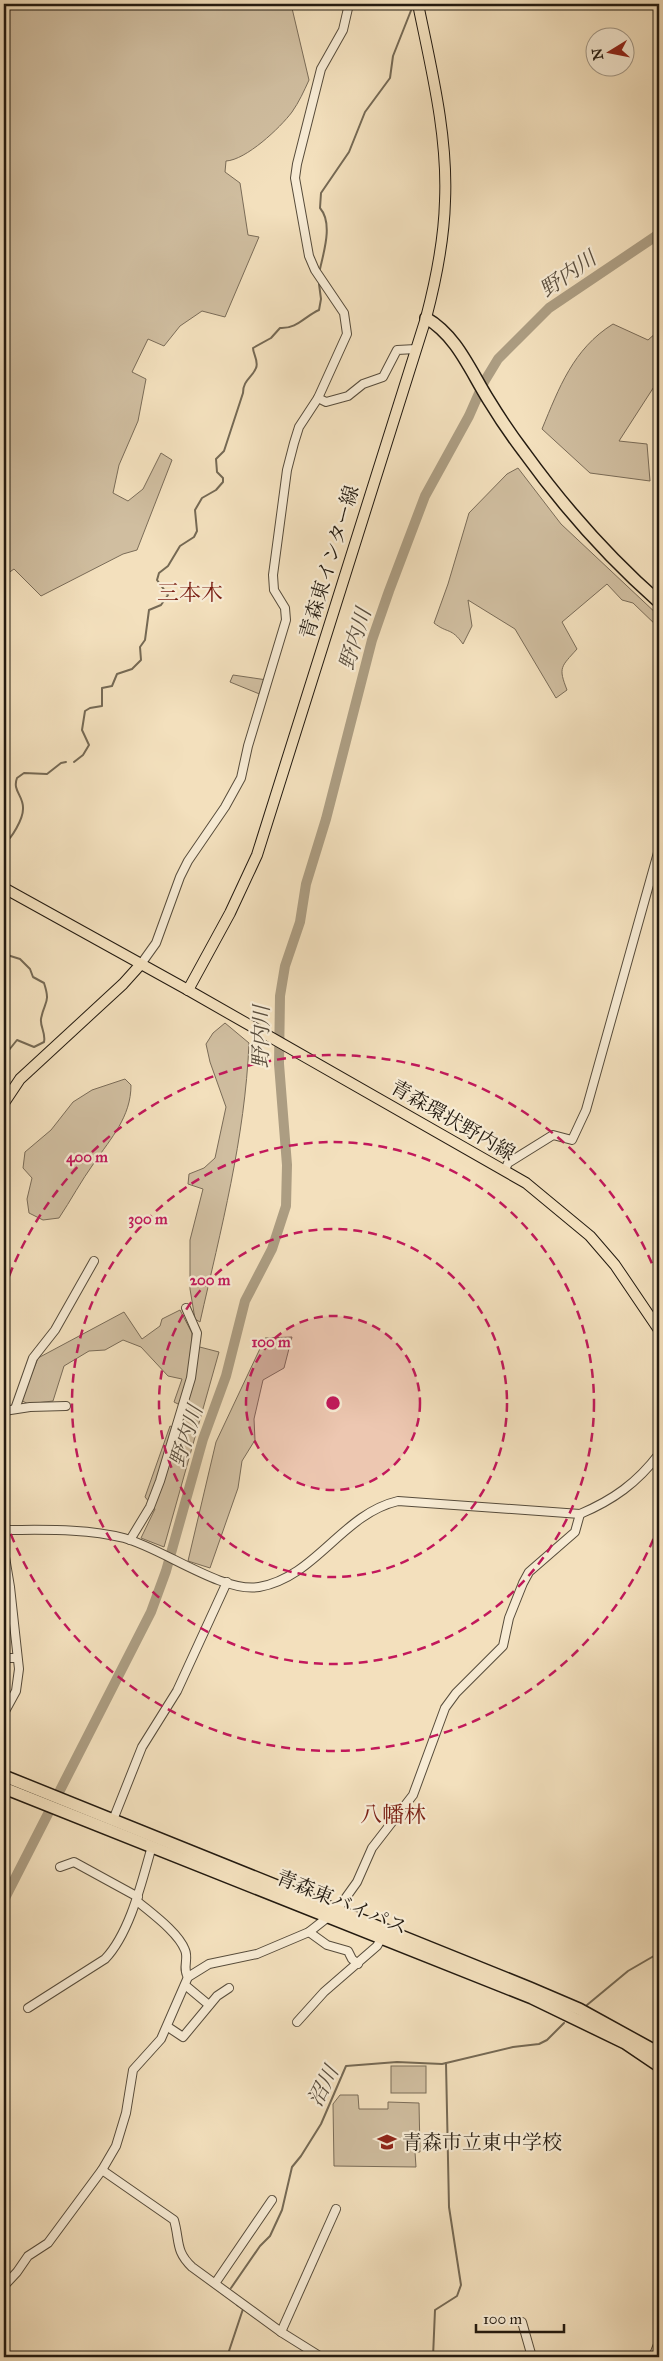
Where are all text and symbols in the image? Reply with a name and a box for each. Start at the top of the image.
north arrow [586,28,636,78]
text: N [588,47,607,61]
water label: 野内川 [535,244,603,303]
street label: 青森東インター線 [294,482,364,642]
district label: 三本木 [157,579,223,606]
water label: 野内川 [333,603,377,673]
water label: 野内川 [247,1003,275,1069]
street label: 青森環状野内線 [386,1075,520,1165]
text: 400 m [66,1148,108,1167]
text: 300 m [128,1210,168,1229]
text: 200 m [190,1271,231,1289]
text: 100 m [251,1333,291,1351]
centre of rings [324,1394,342,1412]
water label: 野内川 [164,1400,209,1470]
district label: 八幡林 [360,1801,426,1828]
street label: 青森東バイパス [273,1865,411,1939]
water label: 沼川 [302,2060,345,2111]
place label: 青森市立東中学校 [402,2130,562,2154]
school or university icon: 青森市立東中学校 [376,2131,398,2153]
scale bar [476,2301,563,2333]
text: 100 m [483,2310,523,2328]

